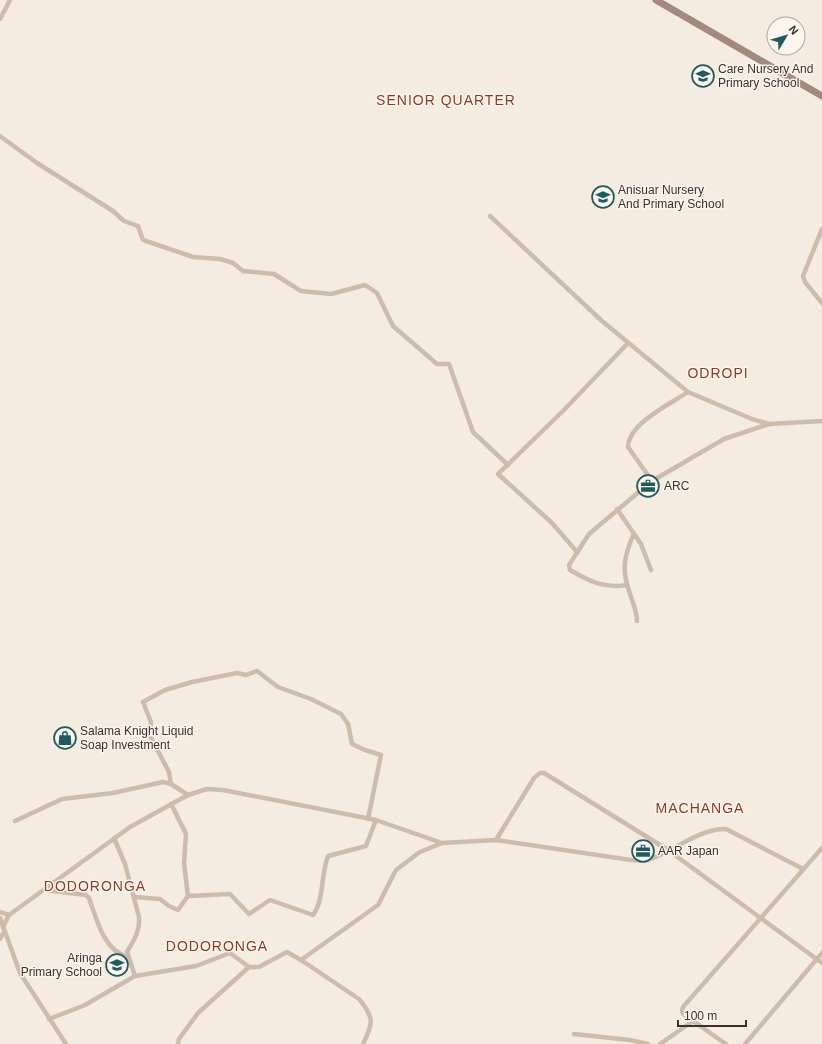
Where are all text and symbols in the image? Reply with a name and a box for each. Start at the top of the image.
north arrow [766,16,806,56]
text: N [787,23,801,37]
place label: Care Nursery And Primary School [718,62,813,90]
school or university icon: Care Nursery And Primary School [690,63,716,89]
district label: SENIOR QUARTER [376,92,516,108]
place label: Anisuar Nursery And Primary School [618,183,724,211]
school or university icon: Anisuar Nursery And Primary School [590,184,616,210]
district label: ODROPI [687,365,749,381]
office icon: ARC [635,473,661,499]
place label: ARC [664,479,690,493]
place label: Salama Knight Liquid Soap Investment [80,724,193,752]
shop icon: Salama Knight Liquid Soap Investment [52,725,78,751]
district label: MACHANGA [656,800,744,816]
office icon: AAR Japan [630,838,656,864]
place label: AAR Japan [658,844,719,858]
district label: DODORONGA [44,878,146,894]
district label: DODORONGA [166,938,268,954]
place label: Aringa Primary School [21,951,102,979]
school or university icon: Aringa Primary School [104,952,130,978]
scale bar [678,1002,746,1028]
text: 100 m [684,1009,717,1023]

